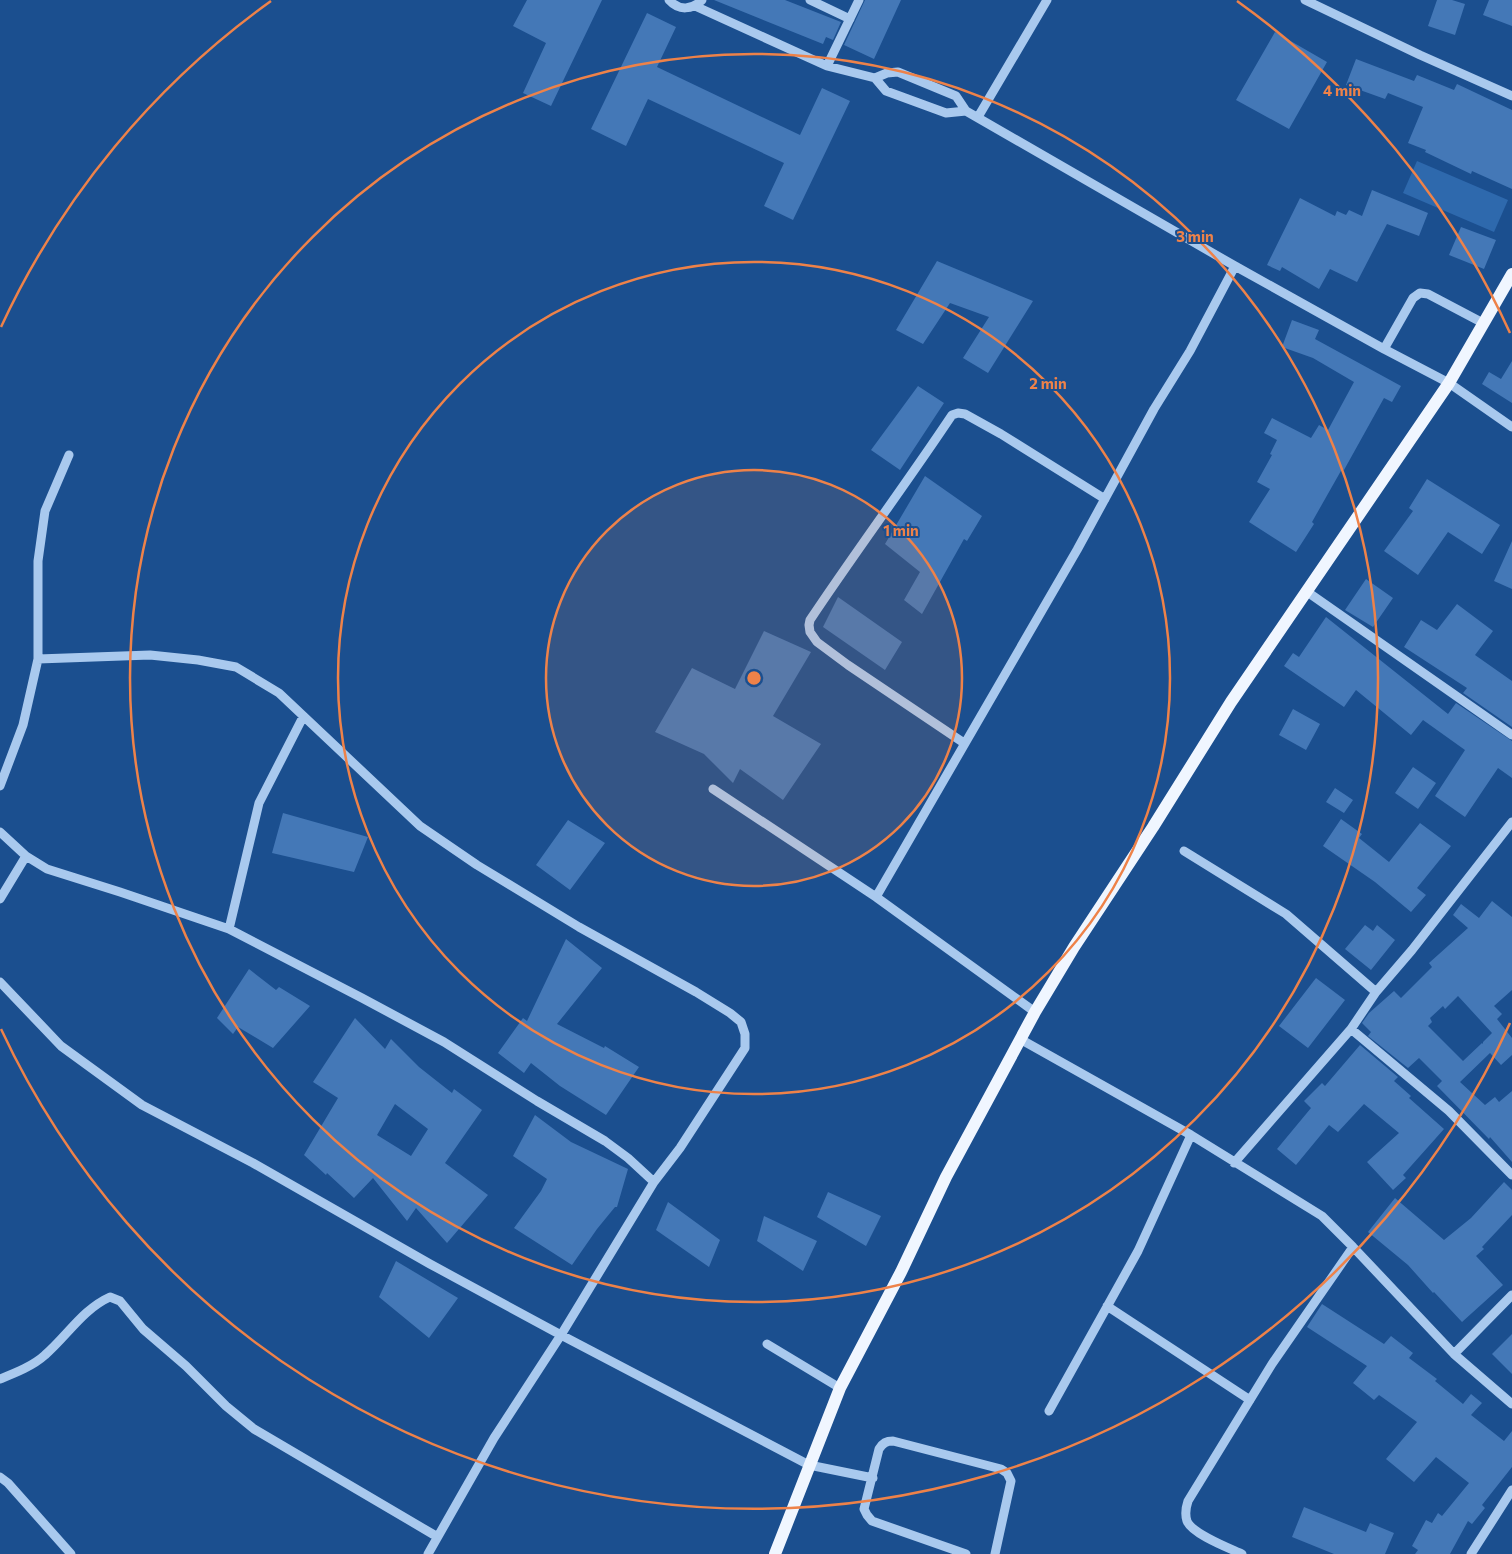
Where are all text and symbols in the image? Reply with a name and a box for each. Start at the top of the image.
text: 4 min [1323,81,1361,99]
text: 3 min [1176,227,1214,245]
text: 2 min [1029,374,1067,392]
text: 1 min [883,521,919,539]
centre of rings [745,669,763,687]

